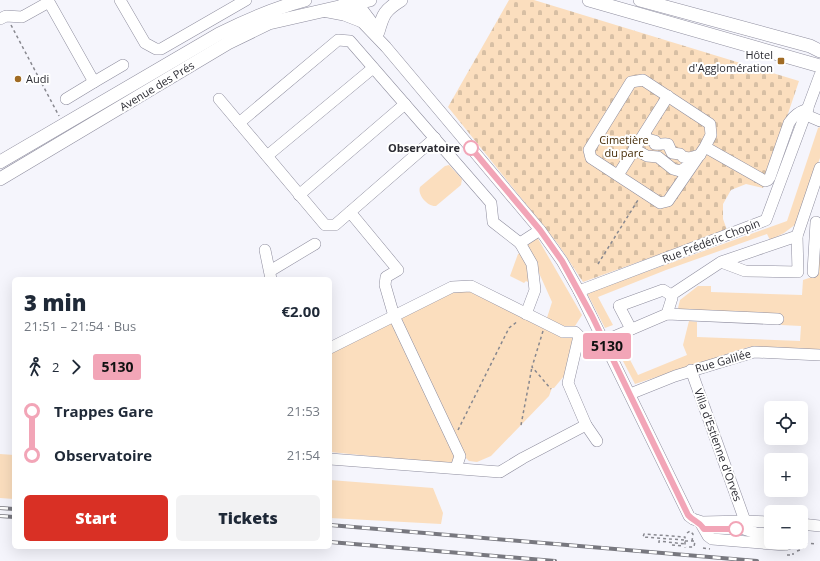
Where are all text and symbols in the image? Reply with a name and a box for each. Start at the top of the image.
place label: Hôtel d'Agglomération [689,47,773,75]
marker: Hôtel d'Agglomération [776,56,786,66]
street label: Avenue des Prés [117,57,197,114]
place label: Audi [26,71,49,86]
marker: Audi [13,74,23,84]
park label: Cimetière du parc [599,132,649,160]
place label: Observatoire [388,140,461,155]
marker: Observatoire [463,140,479,156]
street label: Rue Frédéric Chopin [660,215,762,266]
text: 3 min [24,287,87,317]
text: €2.00 [281,301,320,321]
text: 21:51 – 21:54 · Bus [24,317,136,335]
line badge: 5130 [579,333,635,359]
text: 5130 [591,336,623,355]
street label: Rue Galilée [693,345,753,376]
icon: walk [24,356,46,378]
icon: forward [65,356,87,378]
text: 5130 [101,357,133,376]
text: 2 [52,358,59,376]
street label: Villa d'Estienne d'Orves [691,386,746,503]
text: Trappes Gare [54,401,153,421]
map controls [764,401,808,549]
button: locate [764,401,808,445]
text: 21:53 [287,402,320,420]
text: Observatoire [54,445,152,465]
text: 21:54 [287,446,320,464]
button: + [764,453,808,497]
button: Start [24,495,168,541]
button: Tickets [176,495,320,541]
button: − [764,505,808,549]
unlabelled marker [728,521,744,537]

